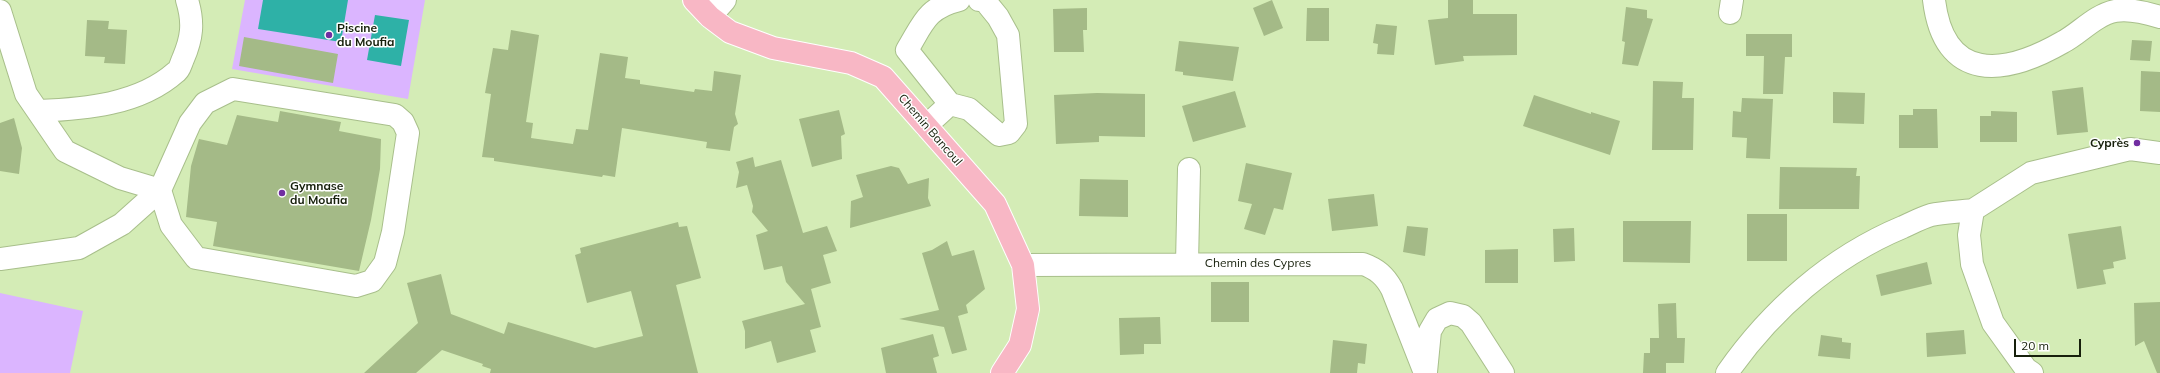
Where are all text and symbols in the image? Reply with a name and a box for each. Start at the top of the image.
place label: Piscine du Moufia [337,21,395,49]
marker: Piscine du Moufia [324,30,334,40]
street label: Chemin Bancoul [895,91,965,169]
place label: Cyprès [2090,136,2129,150]
marker: Cyprès [2132,138,2142,148]
place label: Gymnase du Moufia [290,179,348,207]
marker: Gymnase du Moufia [277,188,287,198]
street label: Chemin des Cypres [1205,256,1311,270]
scale bar [2016,331,2083,357]
text: 20 m [2021,338,2049,353]

